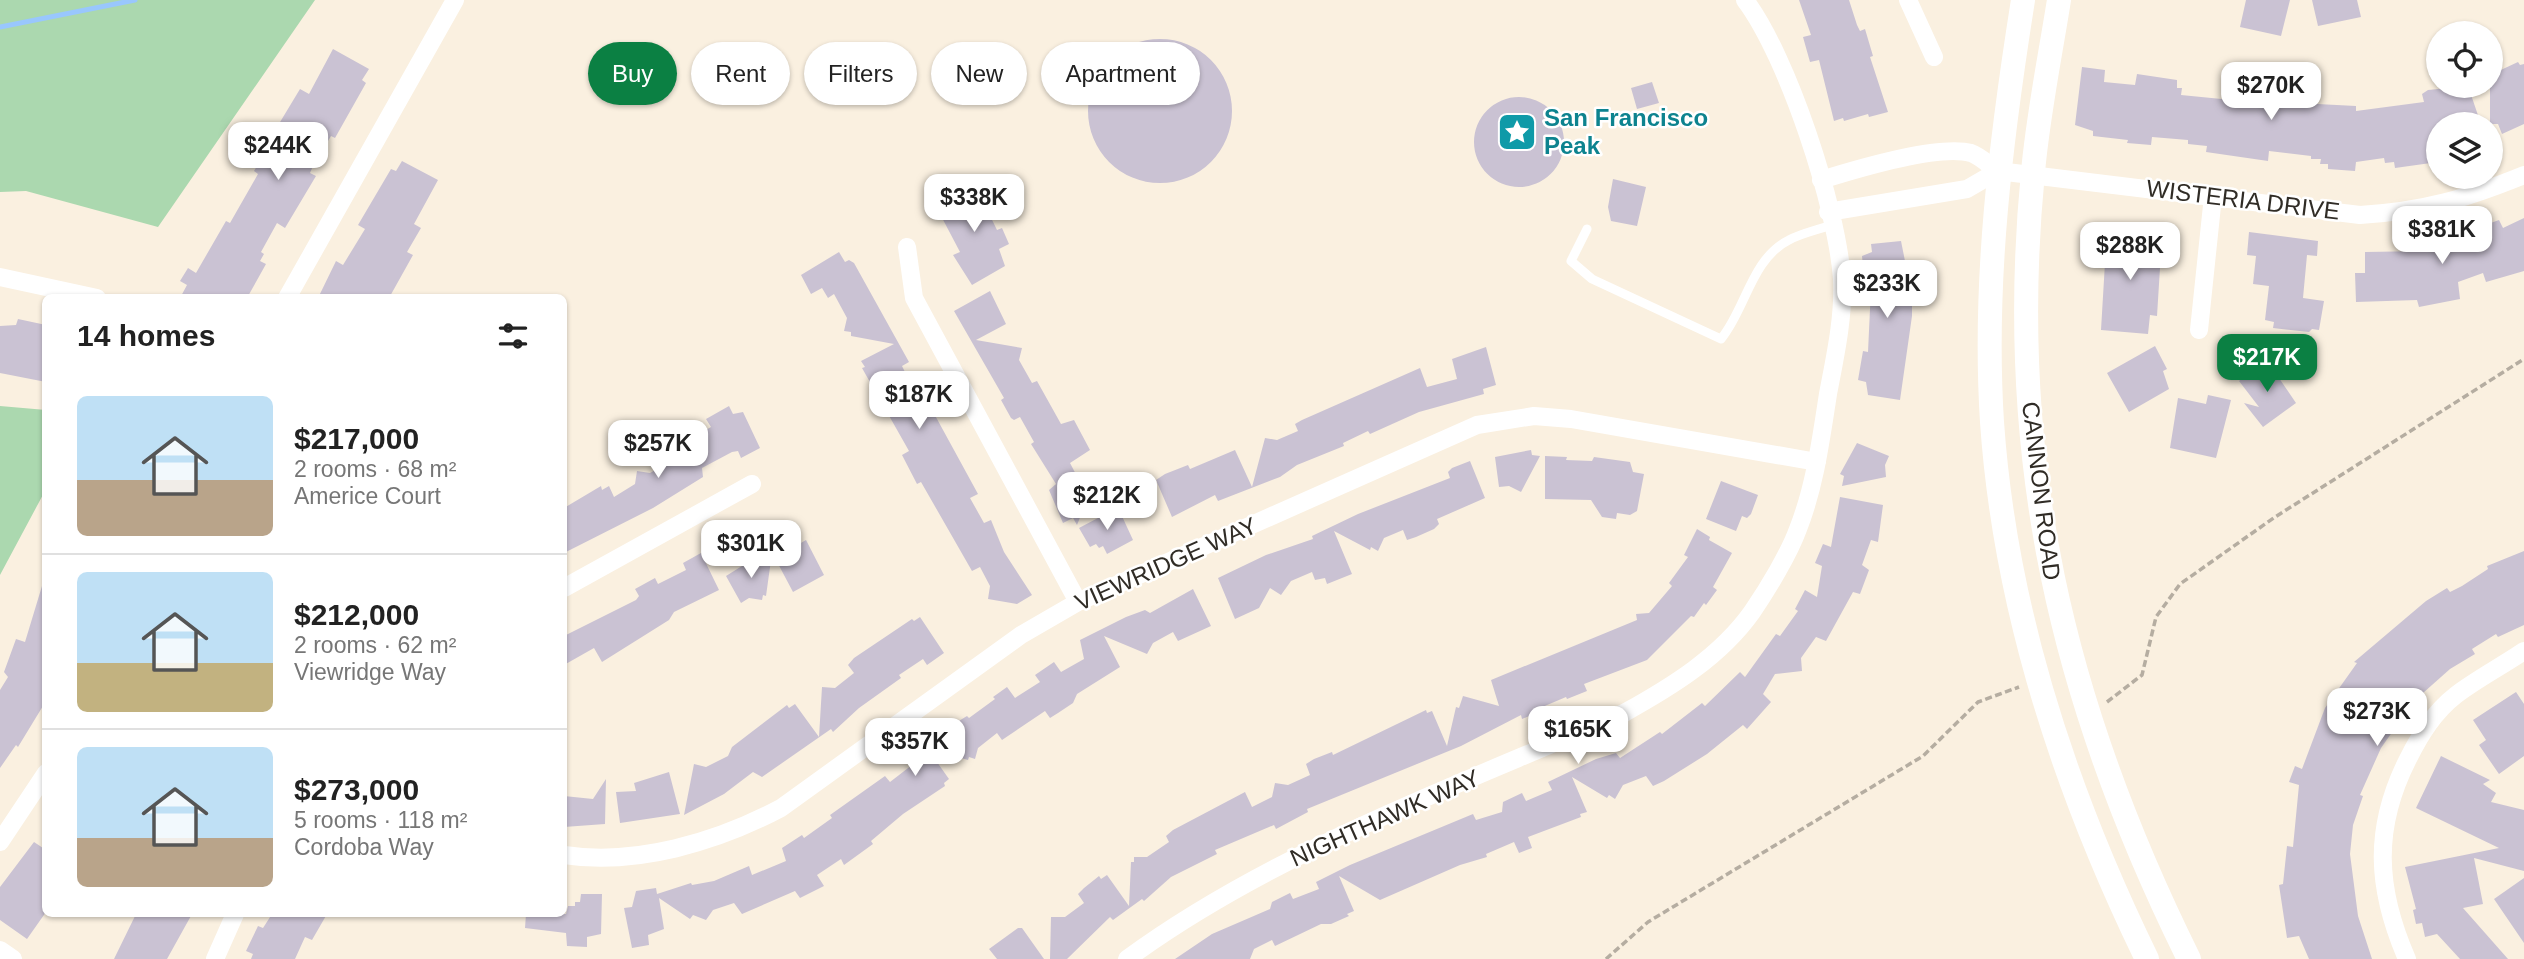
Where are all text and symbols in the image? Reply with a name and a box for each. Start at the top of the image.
map controls [2426,21,2503,189]
button: locate [2426,21,2503,98]
chip: Buy [588,42,677,105]
chip: Rent [691,42,790,105]
chip: Filters [804,42,917,105]
chip: New [931,42,1027,105]
chip: Apartment [1041,42,1200,105]
pin: $270K [2222,62,2320,122]
text: $270K [2237,72,2305,98]
place label: San Francisco Peak [1544,104,1708,159]
place icon: San Francisco Peak [1496,111,1538,153]
button: layers [2426,112,2503,189]
pin: $244K [229,122,327,182]
text: $244K [244,132,312,158]
pin: $338K [925,174,1023,234]
street label: WISTERIA DRIVE [2145,174,2341,225]
text: $338K [940,184,1008,210]
pin: $381K [2393,206,2491,266]
text: $381K [2408,216,2476,242]
pin: $288K [2081,222,2179,282]
text: $288K [2096,232,2164,258]
pin: $233K [1838,260,1936,320]
text: $233K [1853,270,1921,296]
icon: filters [494,317,532,355]
text: 14 homes [77,319,215,352]
pin: $217K [2218,334,2316,394]
text: $217K [2233,344,2301,370]
pin: $187K [870,372,968,431]
text: $187K [885,381,953,407]
street label: CANNON ROAD [2017,400,2066,582]
pin: $257K [609,420,707,480]
text: $217,000 [294,422,419,455]
icon: home [133,424,217,508]
text: $257K [624,430,692,456]
text: 2 rooms · 68 m² [294,456,456,482]
pin: $212K [1058,472,1156,532]
text: $212K [1073,482,1141,508]
text: Americe Court [294,483,441,509]
street label: VIEWRIDGE WAY [1071,511,1261,616]
pin: $301K [702,520,800,580]
text: $301K [717,530,785,556]
text: $212,000 [294,598,419,631]
icon: home [133,600,217,684]
text: 2 rooms · 62 m² [294,632,456,658]
text: Viewridge Way [294,659,446,685]
pin: $273K [2328,688,2426,748]
text: $273K [2343,698,2411,724]
pin: $165K [1529,706,1627,766]
text: $165K [1544,716,1612,742]
pin: $357K [866,718,964,778]
text: $357K [881,728,949,754]
street label: NIGHTHAWK WAY [1286,764,1484,871]
text: $273,000 [294,773,419,806]
icon: home [133,775,217,859]
text: 5 rooms · 118 m² [294,807,467,833]
text: Cordoba Way [294,834,434,860]

